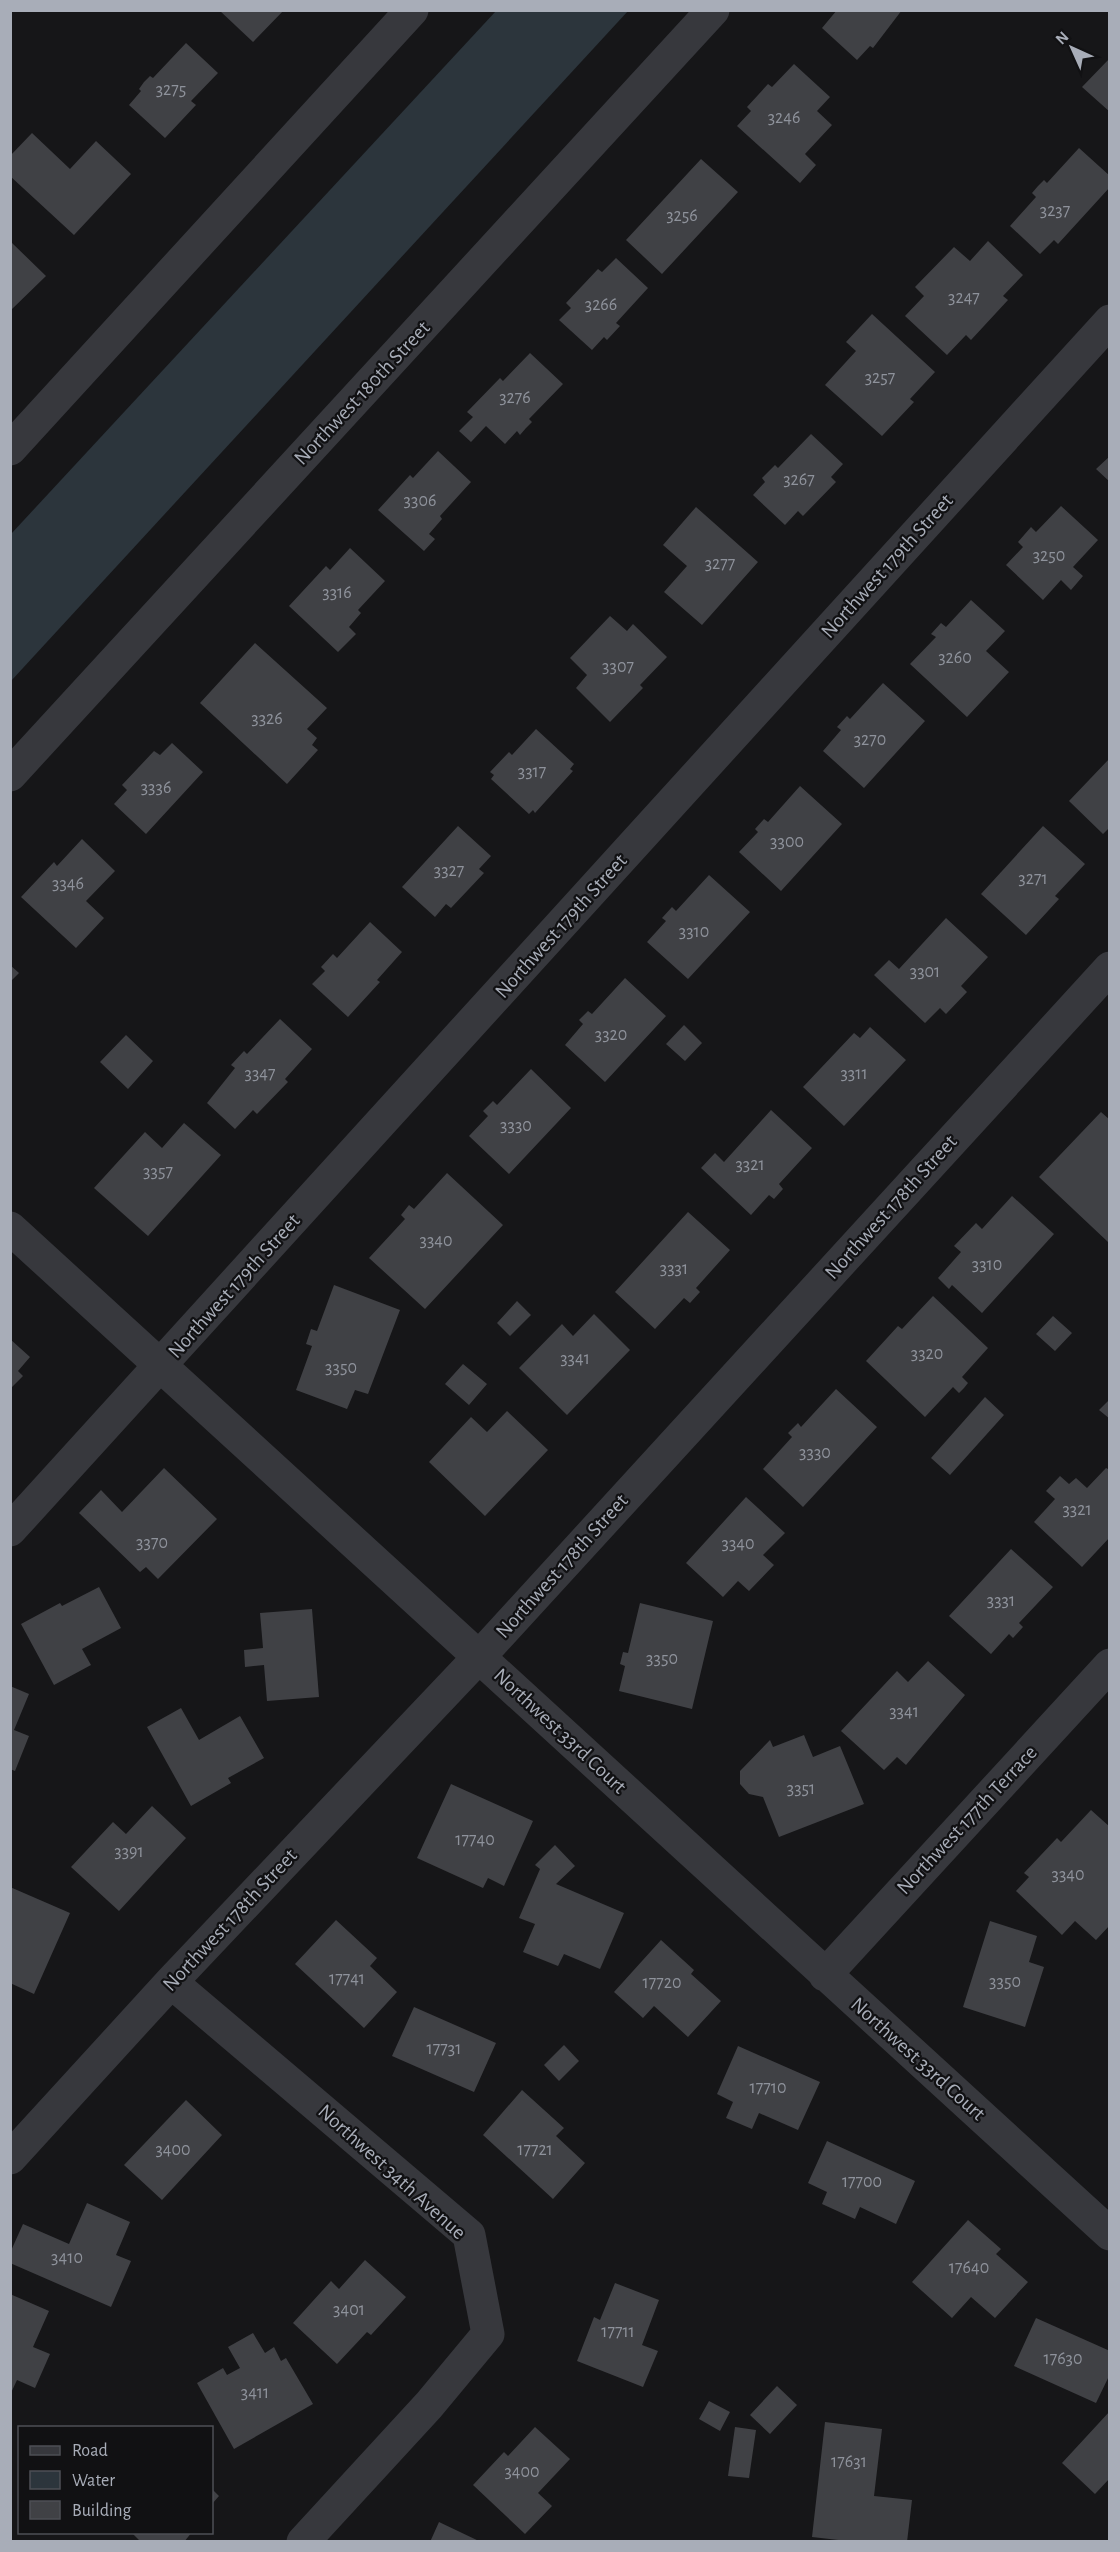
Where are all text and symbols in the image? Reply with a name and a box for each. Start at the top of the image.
north arrow [1042,18,1102,78]
text: N [1053,29,1072,48]
house number: 3275 [156,81,186,99]
house number: 3246 [768,109,800,127]
house number: 3237 [1040,202,1070,220]
house number: 3256 [666,207,698,225]
house number: 3247 [948,289,980,307]
house number: 3266 [585,296,617,314]
street label: Northwest 180th Street [290,317,434,469]
house number: 3257 [865,369,895,387]
house number: 3276 [499,389,531,407]
house number: 3267 [783,471,815,489]
street label: Northwest 179th Street [817,490,957,642]
house number: 3306 [404,492,436,510]
house number: 3250 [1033,547,1065,565]
house number: 3277 [705,555,735,573]
house number: 3316 [322,584,352,602]
house number: 3260 [938,649,972,667]
house number: 3307 [602,658,634,676]
house number: 3326 [251,710,283,728]
house number: 3270 [854,731,886,749]
house number: 3317 [518,763,546,781]
house number: 3336 [141,779,171,797]
house number: 3300 [770,833,804,851]
street label: Northwest 179th Street [491,850,631,1002]
house number: 3327 [434,862,464,880]
house number: 3271 [1018,870,1048,888]
house number: 3346 [52,875,84,893]
house number: 3310 [679,923,709,941]
house number: 3301 [910,963,940,981]
house number: 3320 [595,1026,627,1044]
house number: 3347 [245,1065,276,1083]
house number: 3311 [840,1065,868,1083]
house number: 3330 [500,1117,532,1135]
street label: Northwest 178th Street [821,1131,961,1283]
house number: 3321 [735,1156,765,1174]
house number: 3357 [143,1163,173,1181]
street label: Northwest 179th Street [164,1210,304,1362]
house number: 3340 [420,1232,453,1250]
house number: 3310 [972,1256,1002,1274]
house number: 3331 [660,1260,688,1278]
house number: 3320 [911,1345,943,1363]
house number: 3341 [560,1350,590,1368]
house number: 3350 [325,1359,357,1377]
house number: 3330 [799,1444,831,1462]
street label: Northwest 178th Street [492,1490,632,1642]
house number: 3321 [1062,1501,1092,1519]
house number: 3370 [136,1534,168,1552]
house number: 3340 [722,1535,755,1553]
house number: 3331 [987,1592,1015,1610]
house number: 3350 [646,1650,678,1668]
street label: Northwest 33rd Court [490,1664,631,1798]
house number: 3341 [889,1703,919,1721]
street label: Northwest 177th Terrace [893,1742,1041,1898]
house number: 3351 [787,1780,815,1798]
house number: 17740 [455,1831,495,1849]
house number: 3391 [114,1843,144,1861]
street label: Northwest 178th Street [159,1845,301,1995]
house number: 3340 [1052,1866,1085,1884]
house number: 17741 [329,1970,365,1988]
house number: 3350 [989,1973,1021,1991]
house number: 17720 [643,1974,681,1992]
street label: Northwest 33rd Court [847,1993,989,2125]
house number: 17731 [427,2040,461,2058]
house number: 17710 [750,2079,786,2097]
street label: Northwest 34th Avenue [314,2100,470,2244]
house number: 3400 [155,2141,191,2159]
house number: 17721 [517,2141,553,2159]
house number: 17700 [842,2173,882,2191]
house number: 3410 [51,2249,83,2267]
house number: 17640 [949,2259,989,2277]
house number: 3401 [333,2301,365,2319]
house number: 17711 [601,2323,635,2341]
house number: 17630 [1043,2350,1083,2368]
house number: 3411 [241,2384,269,2402]
legend [18,2426,213,2534]
text: Road [72,2442,108,2460]
house number: 17631 [831,2453,867,2471]
house number: 3400 [504,2463,540,2481]
text: Water [72,2472,115,2490]
text: Building [72,2502,132,2520]

